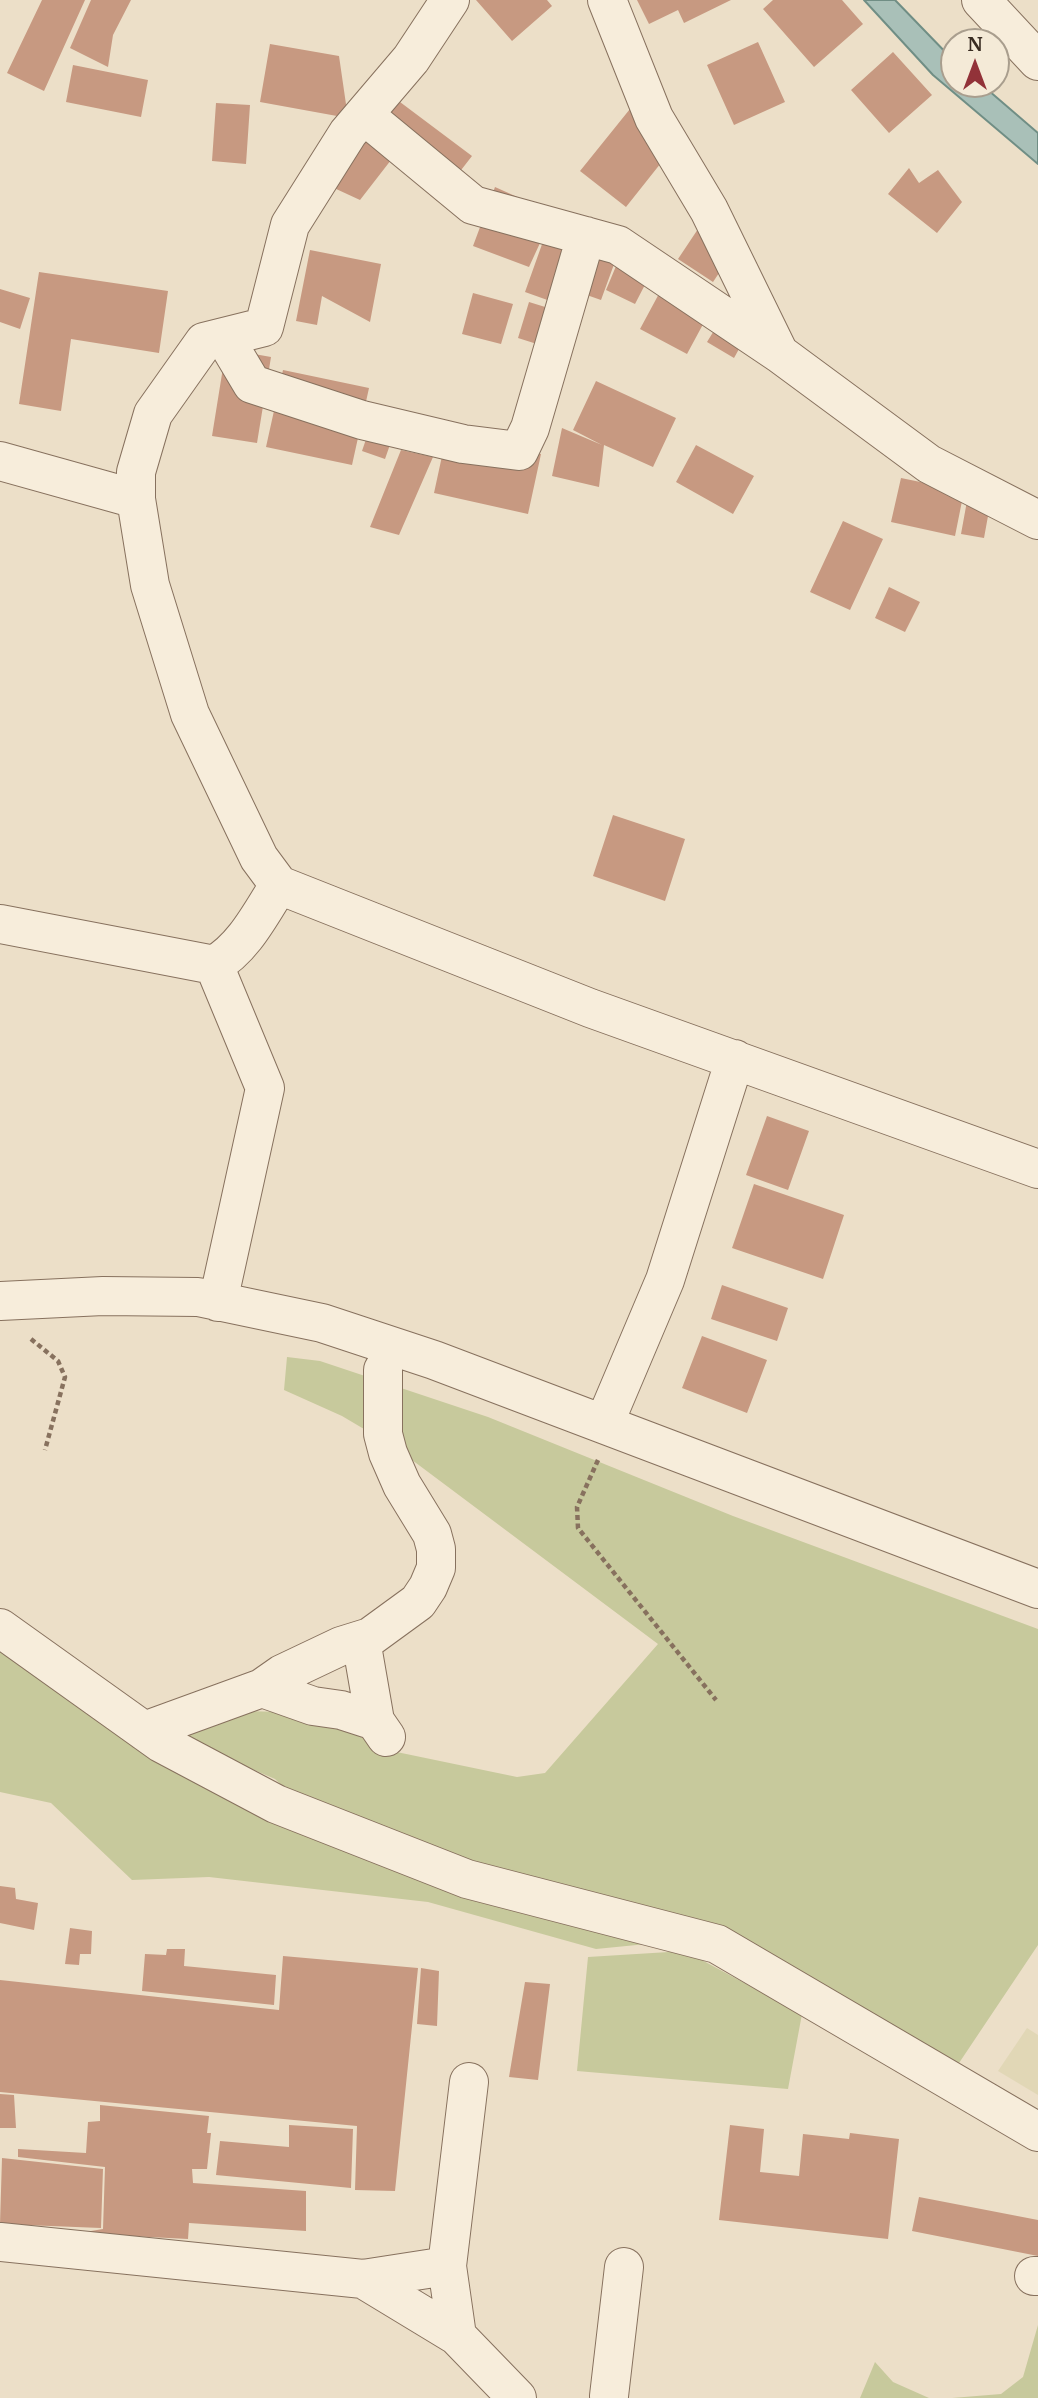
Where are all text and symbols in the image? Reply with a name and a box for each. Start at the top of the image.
north arrow [940,28,1010,98]
text: N [967,32,983,56]

